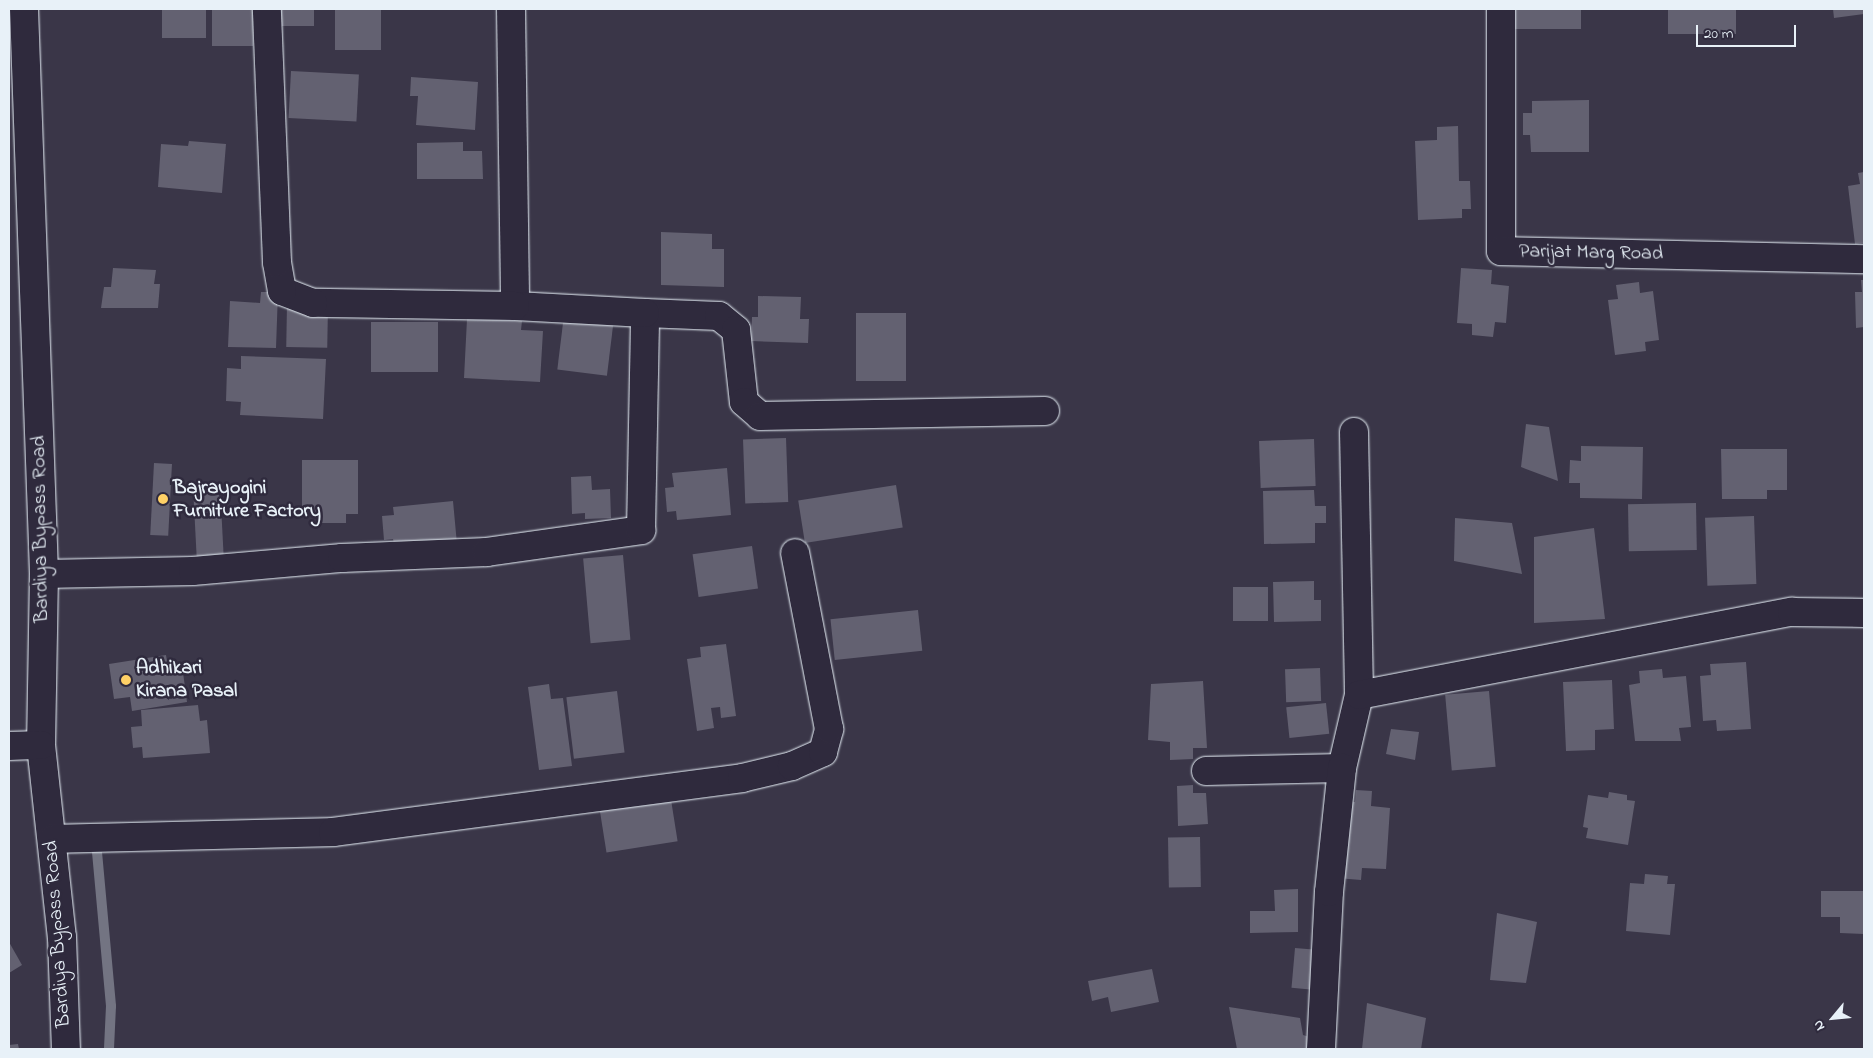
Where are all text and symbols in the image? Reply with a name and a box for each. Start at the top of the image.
scale bar [1698,15,1798,47]
text: 20 m [1704,23,1733,45]
street label: Parijat Marg Road [1519,240,1663,266]
street label: Bardiya Bypass Road [27,435,55,623]
place label: Bajrayogini Furniture Factory [173,476,321,523]
marker: Bajrayogini Furniture Factory [157,493,169,505]
place label: Adhikari Kirana Pasal [136,656,237,703]
marker: Adhikari Kirana Pasal [120,674,132,686]
street label: Bardiya Bypass Road [39,840,77,1028]
north arrow [1808,993,1858,1043]
text: N [1808,1016,1831,1034]

